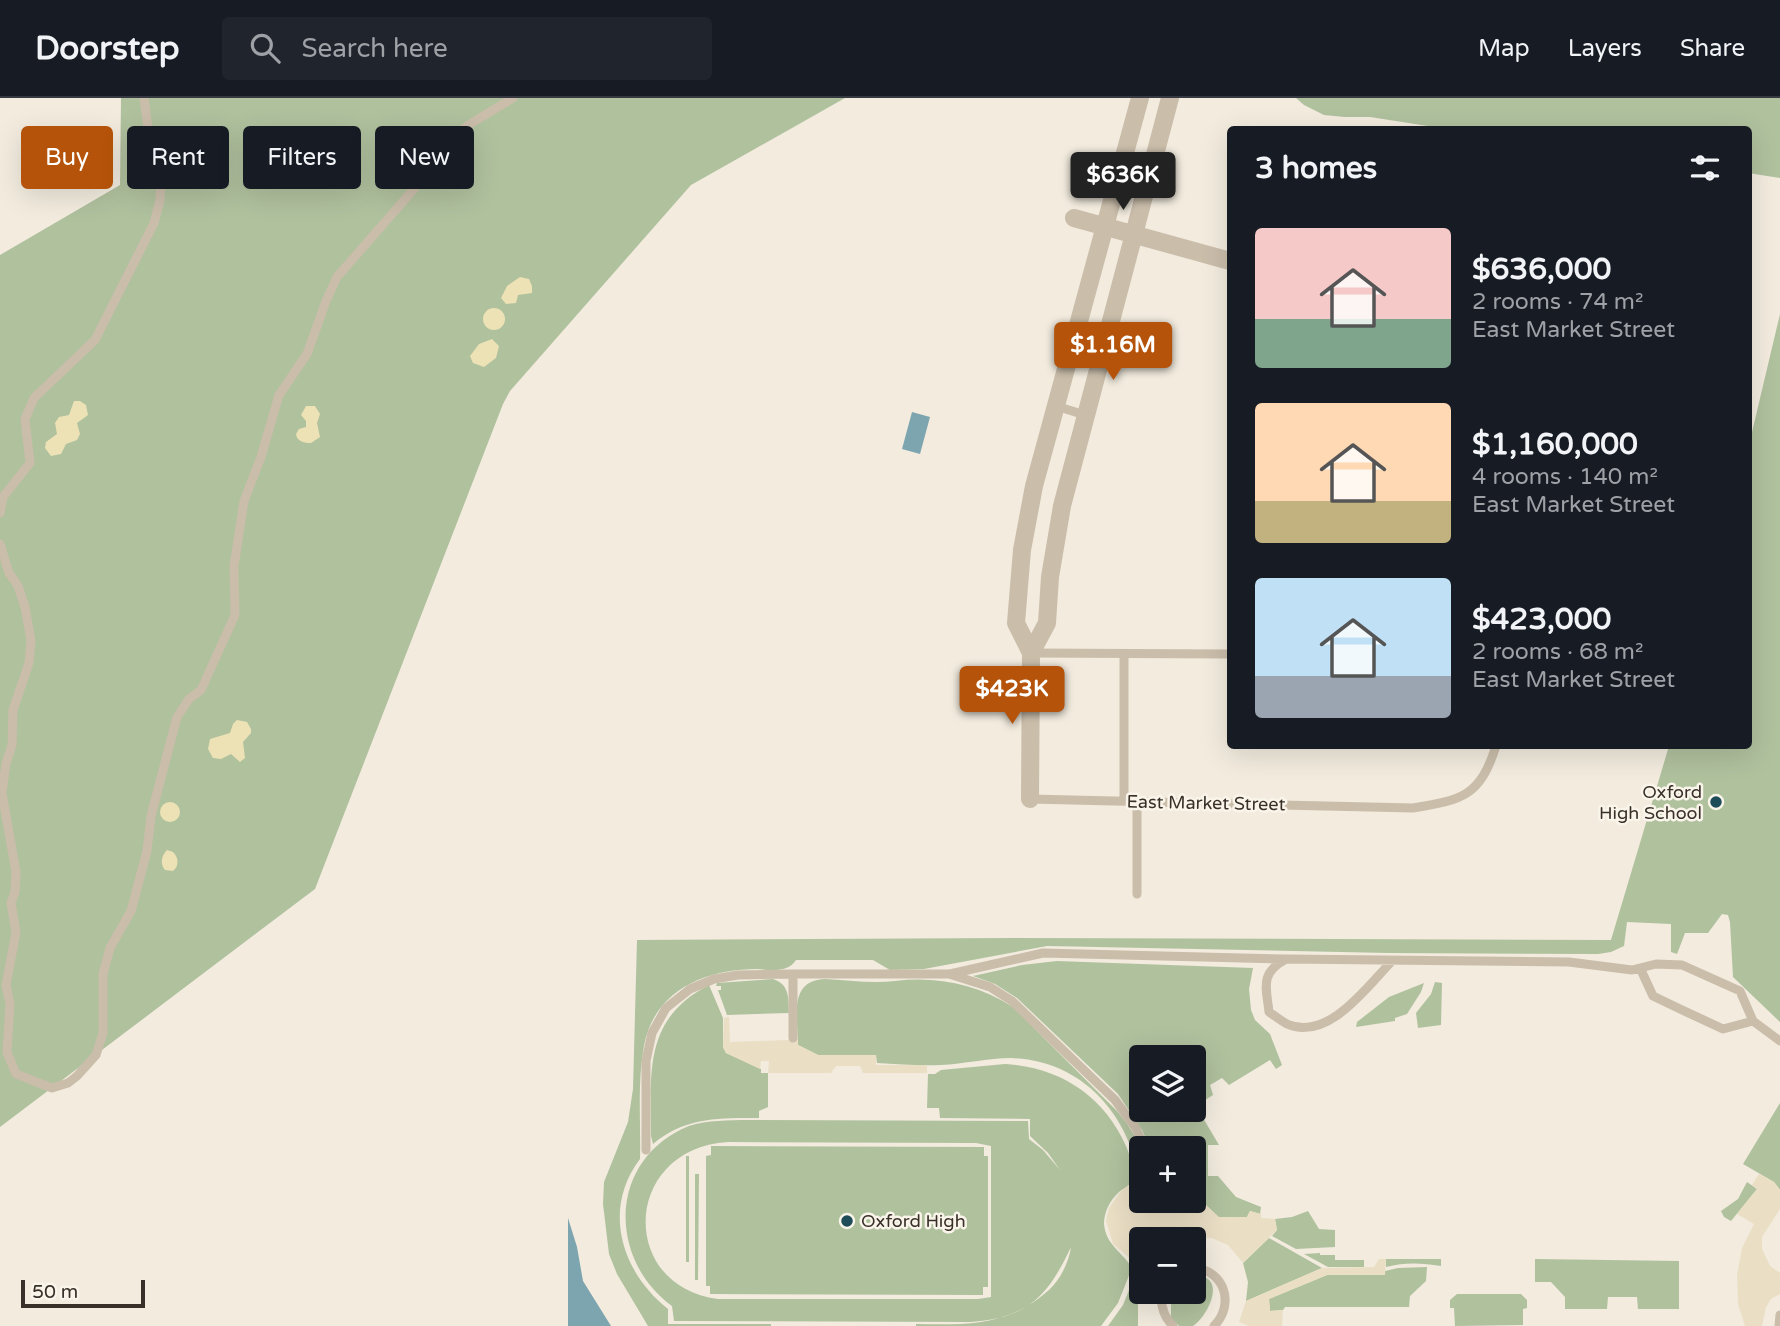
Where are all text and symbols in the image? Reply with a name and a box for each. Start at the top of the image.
search box [222,17,712,80]
text: Doorstep [35,29,180,68]
icon: search [246,29,284,67]
text: Search here [302,33,448,64]
text: Map [1478,34,1530,63]
text: Layers [1568,34,1642,63]
text: Share [1680,34,1745,63]
chip: Buy [21,126,113,189]
chip: Rent [127,126,229,189]
chip: Filters [243,126,361,189]
chip: New [375,126,474,189]
icon: filters [1686,149,1724,187]
text: 3 homes [1255,150,1377,187]
pin: $636K [1074,152,1172,212]
text: $636K [1087,161,1159,189]
text: $636,000 [1472,251,1611,288]
icon: home [1311,256,1395,340]
text: 2 rooms · 74 m² [1472,288,1643,316]
text: East Market Street [1472,316,1675,344]
pin: $1.16M [1056,322,1170,382]
text: $1.16M [1070,331,1156,359]
text: $1,160,000 [1472,426,1638,463]
icon: home [1311,431,1395,515]
text: 4 rooms · 140 m² [1472,463,1658,491]
text: East Market Street [1472,491,1675,519]
text: $423,000 [1472,601,1611,638]
icon: home [1311,606,1395,690]
text: 2 rooms · 68 m² [1472,638,1643,666]
pin: $423K [963,666,1061,726]
text: East Market Street [1472,666,1675,694]
text: $423K [976,675,1048,703]
place label: Oxford High School [1599,781,1702,824]
street label: East Market Street [1126,791,1286,815]
marker: Oxford High School [1708,794,1724,810]
map controls [1129,1045,1206,1304]
button: layers [1129,1045,1206,1122]
button: + [1129,1136,1206,1213]
place label: Oxford High [861,1210,966,1232]
marker: Oxford High [839,1213,855,1229]
button: − [1129,1227,1206,1304]
scale bar [21,1277,145,1309]
text: 50 m [32,1281,78,1303]

